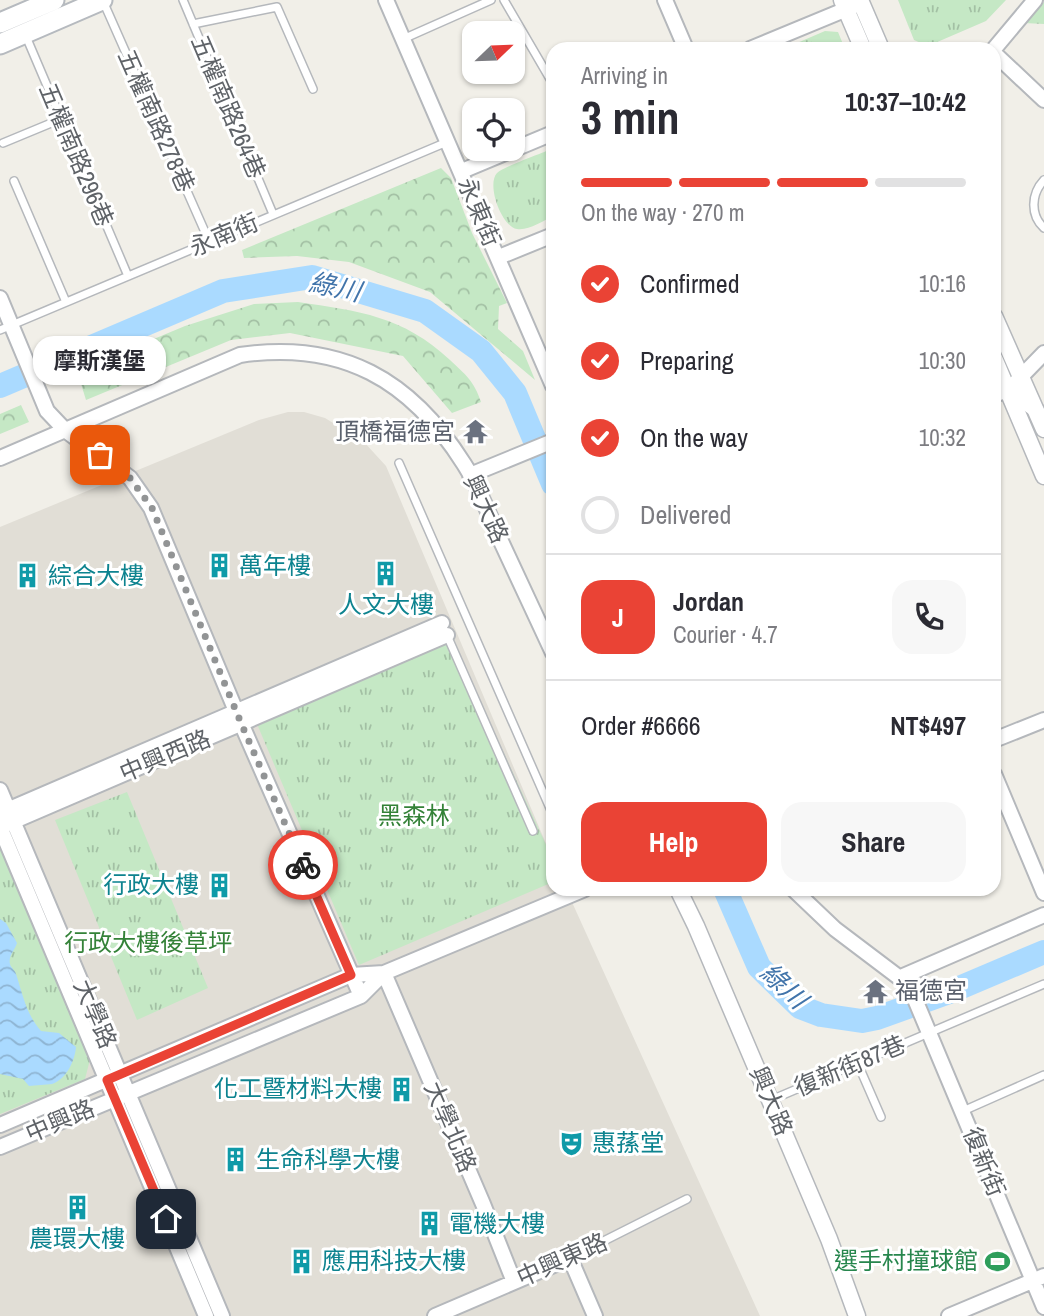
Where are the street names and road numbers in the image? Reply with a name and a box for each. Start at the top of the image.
street label: 五權南路264巷 [184,30,274,183]
street label: 五權南路278巷 [111,44,203,197]
street label: 五權南路296巷 [32,78,122,231]
street label: 永東街 [451,172,509,251]
street label: 永南街 [184,205,263,263]
street label: 興大路 [457,469,517,548]
street label: 中興西路 [114,722,215,789]
street label: 大學路 [67,974,125,1053]
street label: 復新街87巷 [789,1027,910,1103]
street label: 興大路 [743,1061,801,1140]
street label: 大學北路 [417,1076,484,1177]
street label: 中興路 [20,1091,99,1149]
street label: 復新街 [957,1122,1013,1201]
street label: 中興東路 [511,1225,612,1293]

